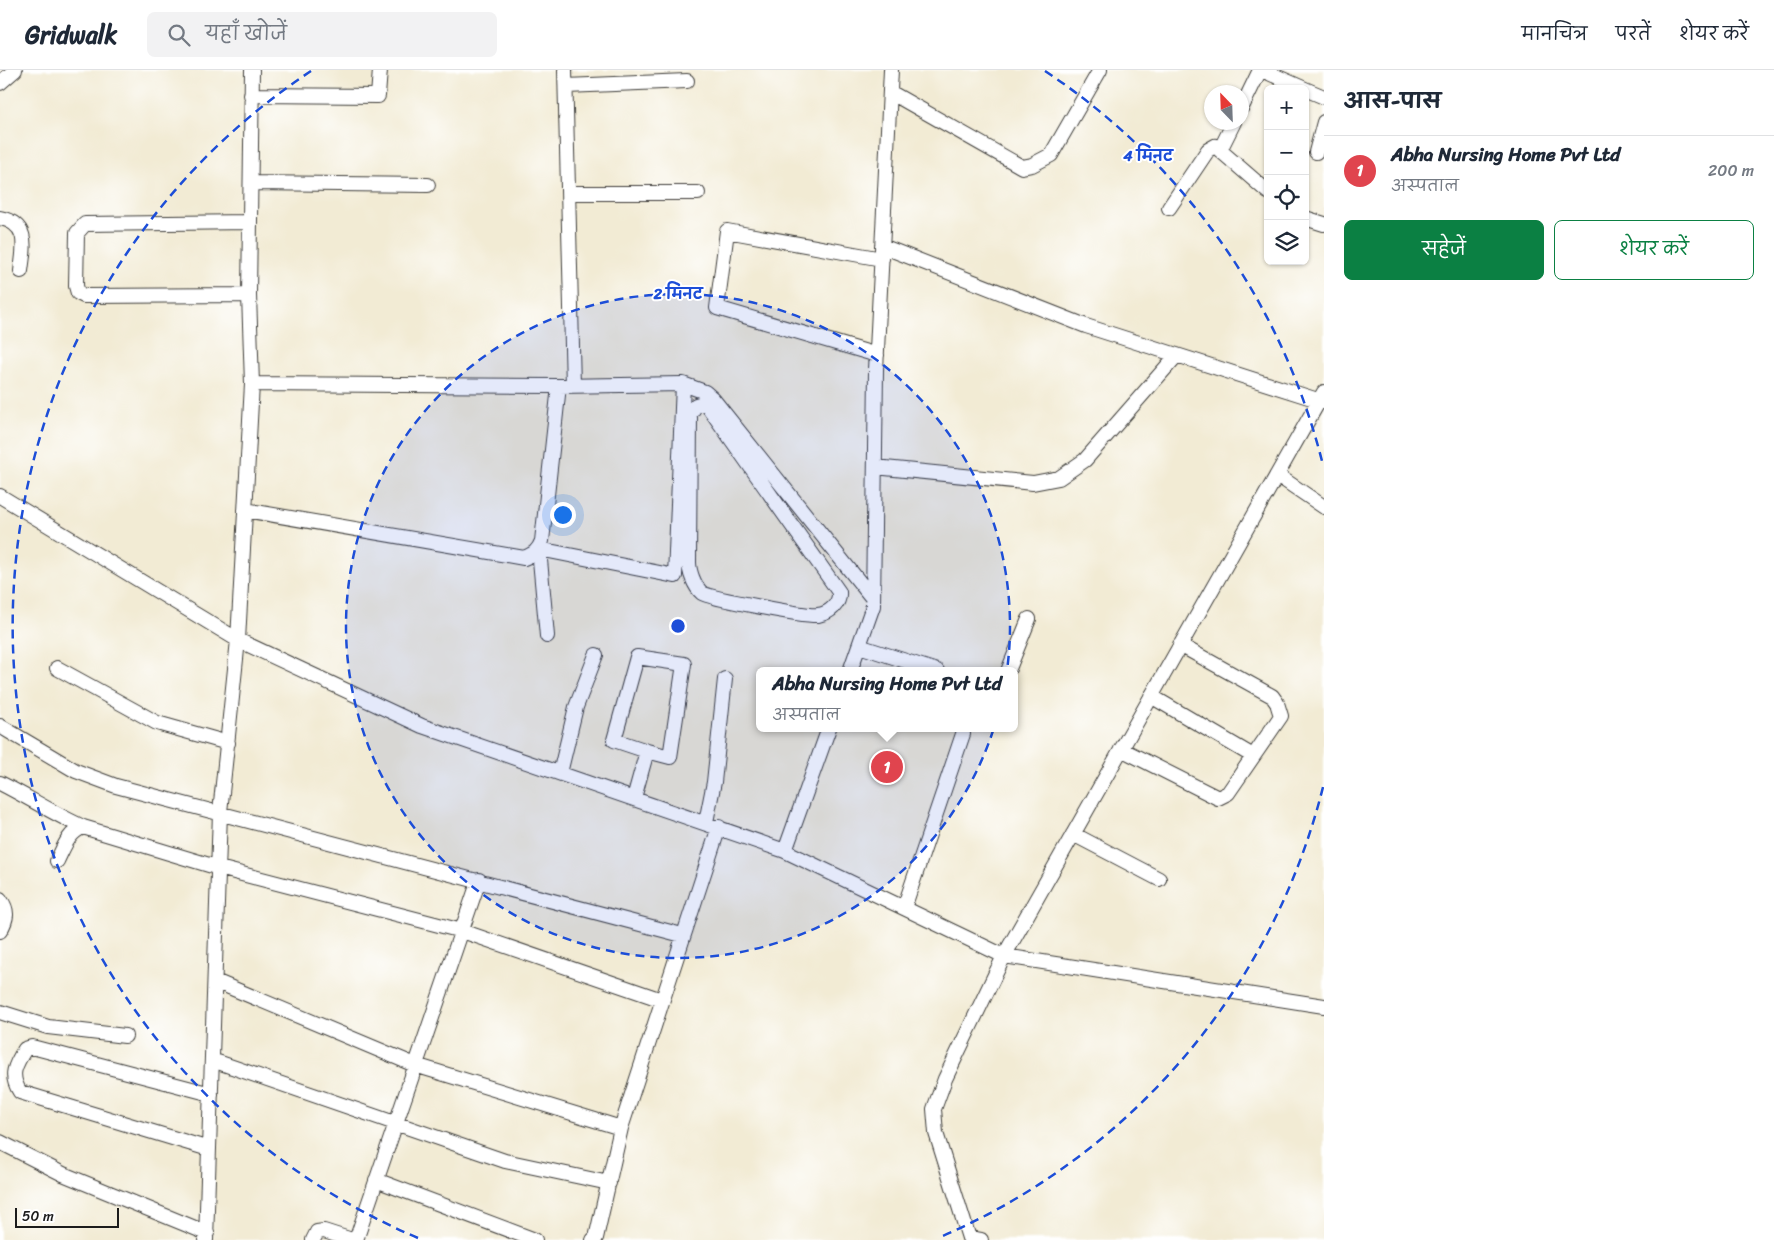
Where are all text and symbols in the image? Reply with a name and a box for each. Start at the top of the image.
search box [147,12,497,57]
text: Gridwalk [25,14,117,56]
text: यहाँ खोजें [205,17,287,50]
text: मानचित्र [1521,18,1588,50]
text: परतें [1616,18,1651,50]
text: शेयर करें [1679,18,1749,50]
icon: search [165,21,193,49]
text: आस-पास [1344,82,1441,120]
north arrow [1204,85,1249,130]
map controls [1264,85,1309,265]
button: + [1264,85,1309,130]
button: − [1264,130,1309,175]
text: Abha Nursing Home Pvt Ltd [1391,138,1620,171]
text: 4 मिनट [1122,143,1174,169]
text: 1 [1357,156,1363,185]
text: 200 m [1708,156,1754,185]
text: अस्पताल [1391,171,1459,200]
button: locate [1264,175,1309,220]
button: layers [1264,220,1309,265]
button: सहेजें [1344,220,1544,280]
button: शेयर करें [1554,220,1754,280]
text: 2 मिनट [653,281,704,307]
your location [550,502,576,528]
centre of rings [669,617,687,635]
popup [756,667,1018,732]
text: Abha Nursing Home Pvt Ltd [772,667,1002,700]
text: अस्पताल [772,700,840,729]
pin: 1 [871,748,903,786]
text: 50 m [22,1204,54,1229]
scale bar [15,1205,119,1228]

